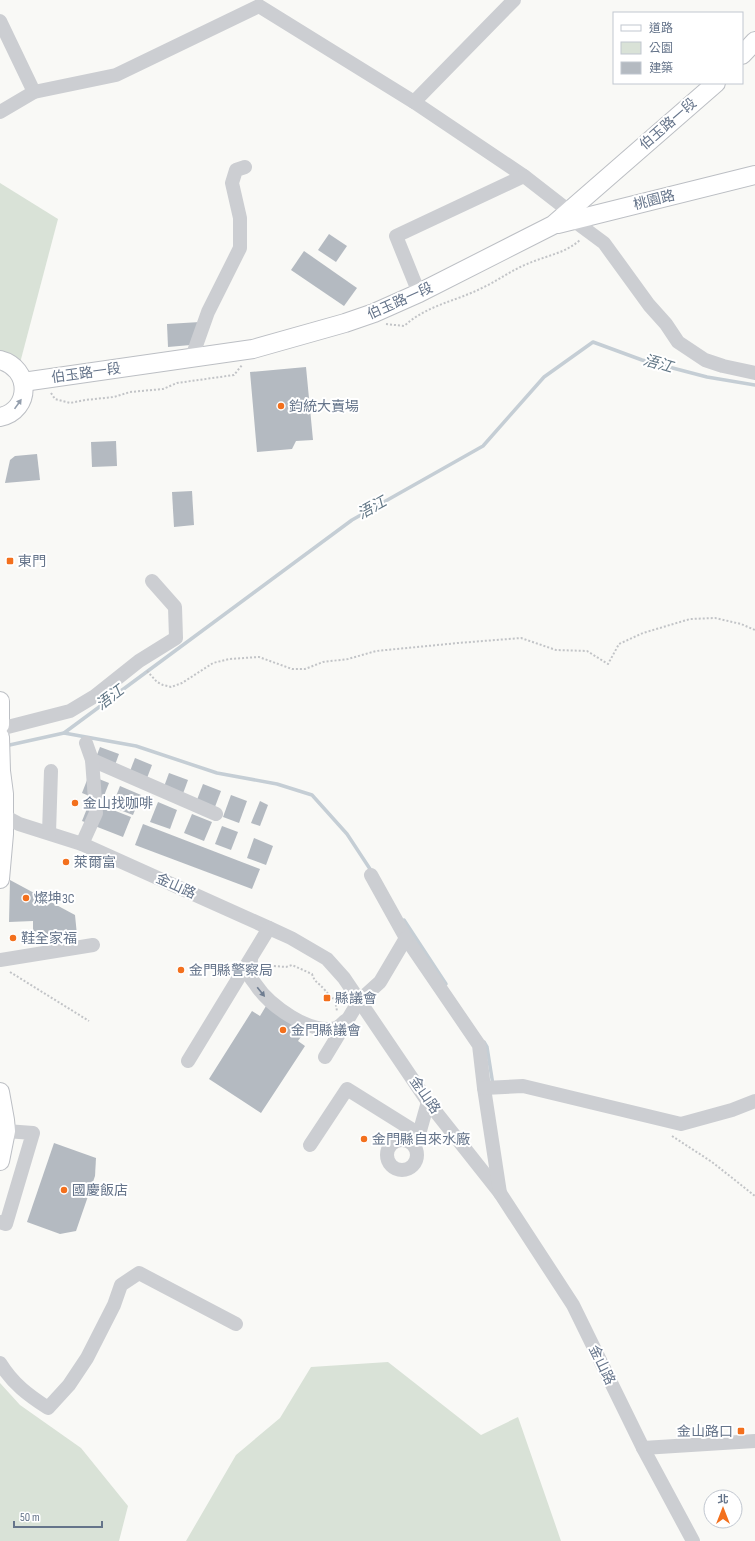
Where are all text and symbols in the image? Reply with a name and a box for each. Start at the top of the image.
legend [613,12,743,84]
text: 道路 [649,21,673,36]
text: 公園 [649,41,673,56]
text: 建築 [649,61,673,76]
street label: 伯玉路一段 [636,95,700,153]
street label: 桃園路 [632,187,676,213]
street label: 伯玉路一段 [365,279,435,323]
water label: 浯江 [641,351,677,378]
street label: 伯玉路一段 [50,360,122,386]
place label: 鈞統大賣場 [289,398,359,415]
one-way arrow [14,399,22,409]
marker: 鈞統大賣場 [276,401,286,411]
water label: 浯江 [354,491,391,524]
place label: 東門 [18,553,46,570]
marker: 東門 [5,556,15,566]
water label: 浯江 [92,680,129,715]
place label: 金山找咖啡 [83,795,153,812]
marker: 金山找咖啡 [70,798,80,808]
place label: 萊爾富 [74,854,116,871]
marker: 萊爾富 [61,857,71,867]
street label: 金山路 [153,870,199,902]
place label: 燦坤3C [34,890,75,907]
marker: 燦坤3C [21,893,31,903]
place label: 鞋全家福 [21,930,77,947]
marker: 鞋全家福 [8,933,18,943]
place label: 金門縣警察局 [189,962,273,979]
marker: 金門縣警察局 [176,965,186,975]
one-way arrow [257,986,265,997]
place label: 縣議會 [335,990,377,1007]
marker: 縣議會 [322,993,332,1003]
place label: 金門縣議會 [291,1022,361,1039]
marker: 金門縣議會 [278,1025,288,1035]
street label: 金山路 [406,1073,444,1117]
place label: 金門縣自來水廠 [372,1131,470,1148]
marker: 金門縣自來水廠 [359,1134,369,1144]
place label: 國慶飯店 [72,1182,128,1199]
marker: 國慶飯店 [59,1185,69,1195]
street label: 金山路 [585,1342,619,1388]
place label: 金山路口 [677,1423,733,1440]
marker: 金山路口 [736,1426,746,1436]
north arrow [703,1489,743,1529]
text: 北 [718,1493,729,1506]
scale bar [14,1503,102,1529]
text: 50 m [20,1510,40,1525]

